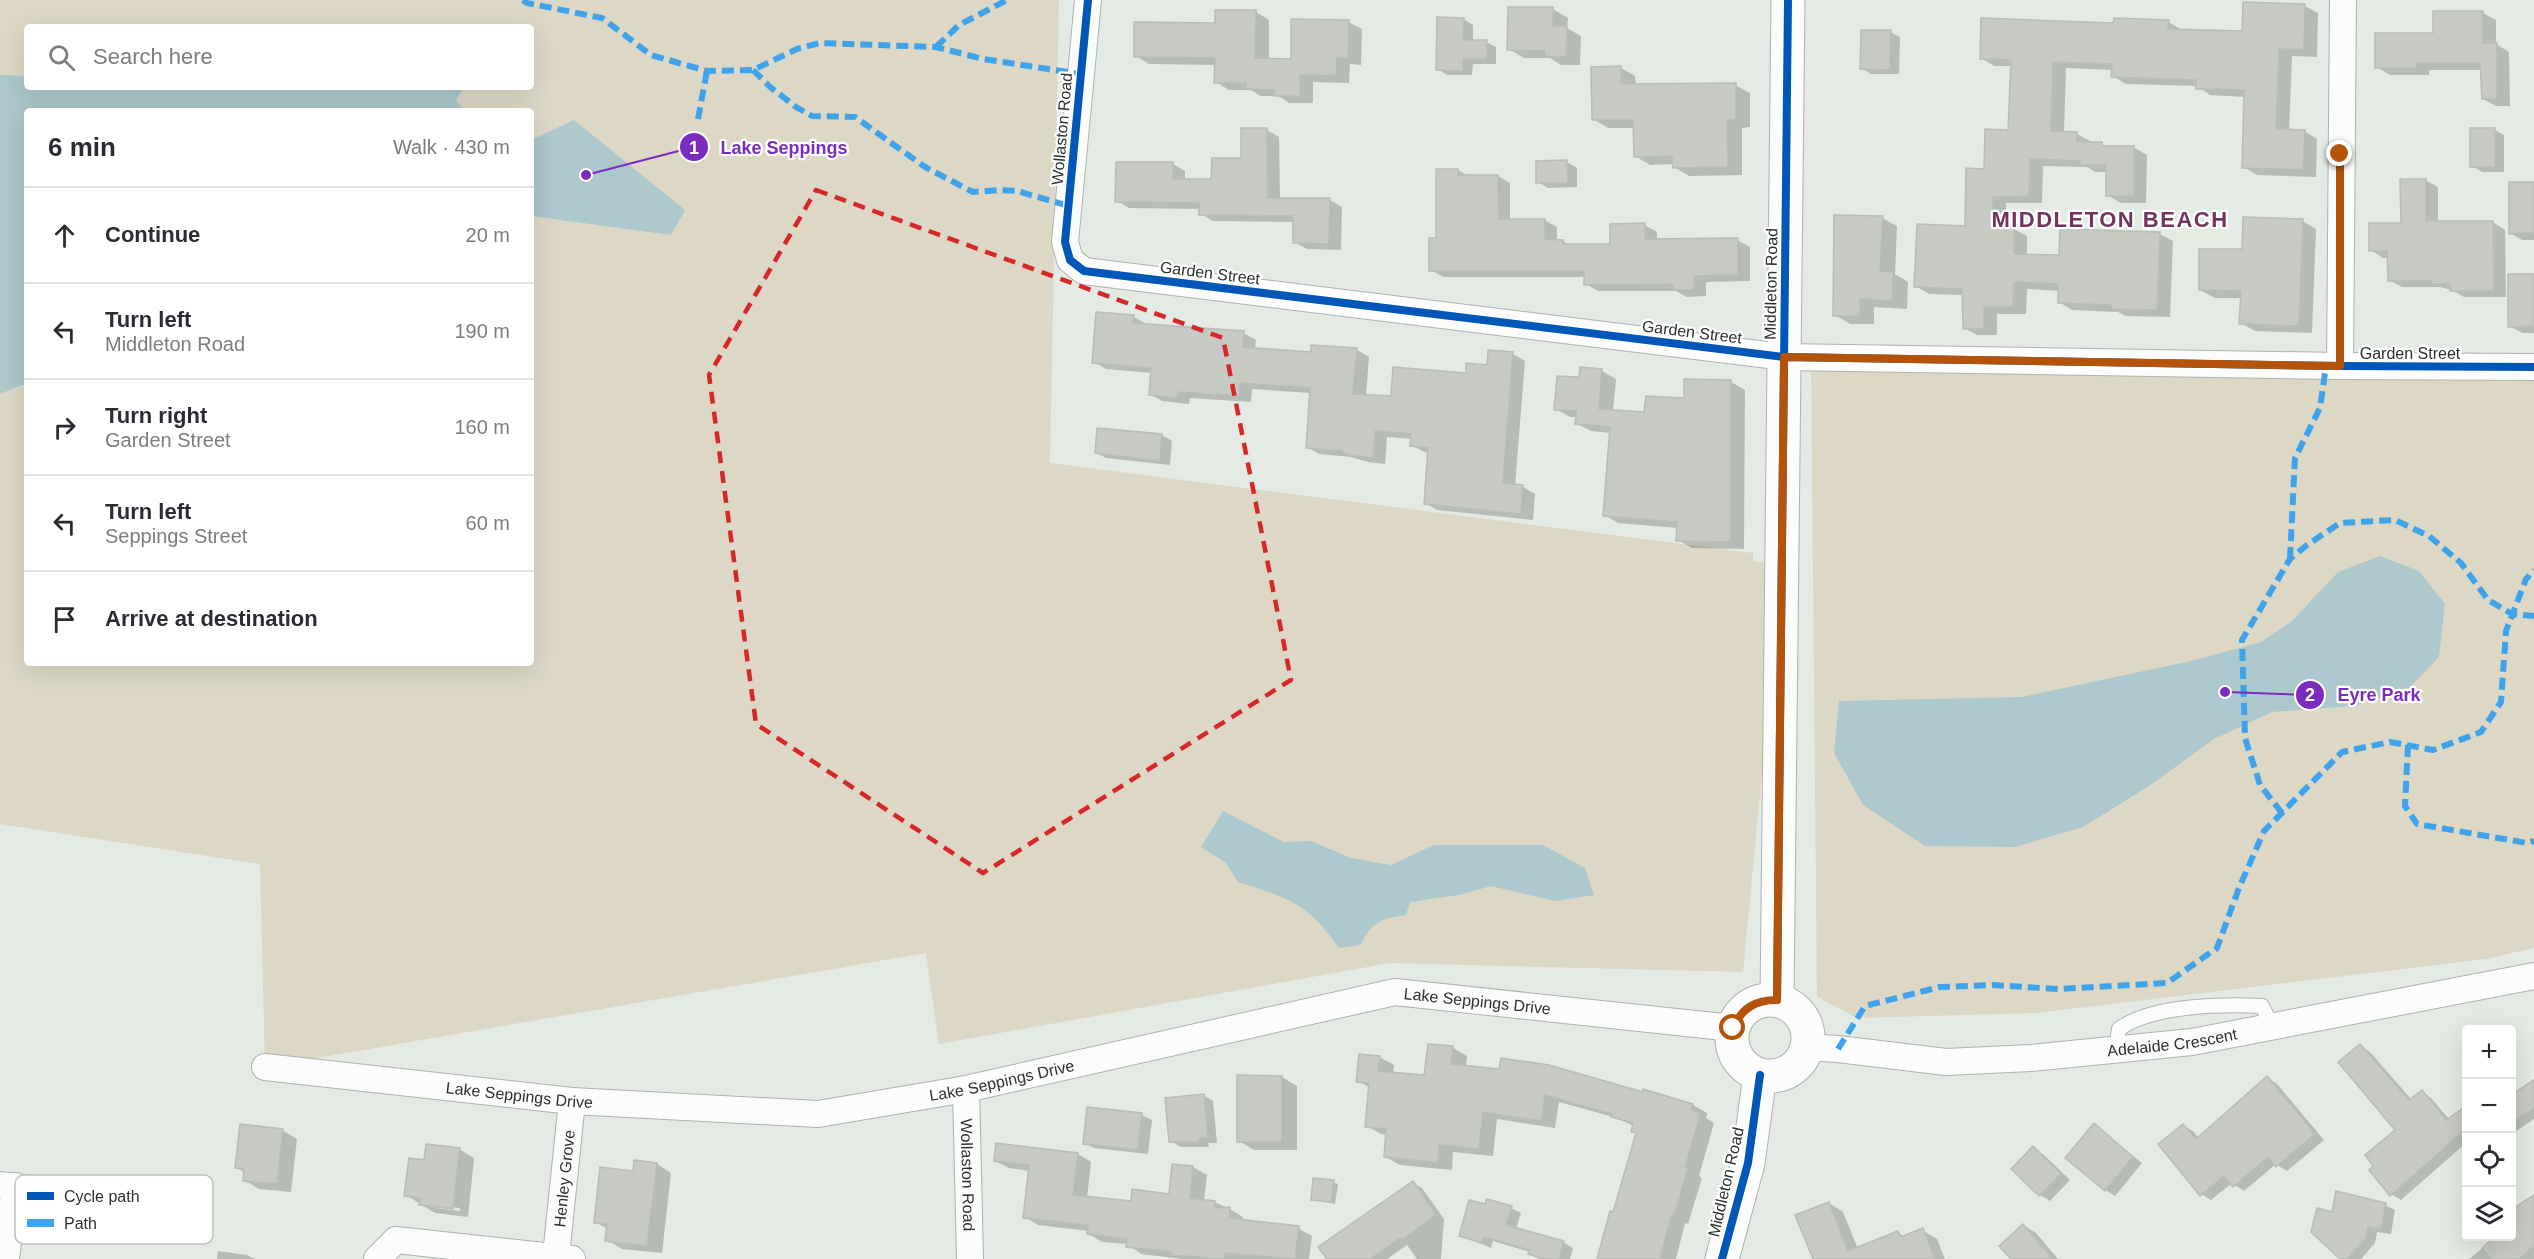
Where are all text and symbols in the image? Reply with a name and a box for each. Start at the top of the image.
search box [24,24,534,90]
icon: search [45,41,78,74]
text: Search here [93,44,213,69]
street label: Wollaston Road [1049,72,1075,186]
callout: Lake Seppings [679,129,860,165]
text: 6 min [48,132,116,162]
text: Walk · 430 m [393,136,510,158]
text: 1 [689,138,699,158]
text: Lake Seppings [720,138,848,158]
route end [2326,140,2352,166]
district label: MIDDLETON BEACH [1991,207,2229,232]
icon: ahead [48,219,81,252]
text: Continue [105,222,200,247]
text: 20 m [466,224,510,246]
street label: Middleton Road [1762,228,1780,340]
street label: Garden Street [1159,258,1261,288]
text: Turn left [105,307,191,332]
icon: left [48,315,81,348]
street label: Garden Street [1641,317,1743,347]
text: 190 m [454,320,510,342]
text: Middleton Road [105,333,245,355]
street label: Garden Street [2360,345,2461,362]
text: Turn right [105,403,207,428]
icon: right [48,411,81,444]
text: 160 m [454,416,510,438]
text: Garden Street [105,429,231,451]
text: Turn left [105,499,191,524]
icon: left [48,507,81,540]
text: 60 m [466,512,510,534]
text: Seppings Street [105,525,247,547]
icon: arrive [48,603,81,636]
text: Arrive at destination [105,606,318,631]
callout: Eyre Park [2295,677,2432,713]
text: 2 [2305,685,2315,705]
text: Eyre Park [2337,685,2422,705]
street label: Lake Seppings Drive [1403,984,1552,1017]
route start [1719,1014,1745,1040]
street label: Adelaide Crescent [2106,1025,2239,1059]
map controls [2462,1025,2516,1241]
button: + [2462,1025,2516,1079]
street label: Lake Seppings Drive [928,1056,1076,1104]
street label: Lake Seppings Drive [445,1079,594,1111]
button: − [2462,1079,2516,1133]
street label: Wollaston Road [958,1118,978,1232]
street label: Middleton Road [1705,1125,1747,1239]
street label: Henley Grove [551,1129,577,1228]
button: locate [2462,1133,2516,1187]
legend [15,1175,213,1244]
button: layers [2462,1187,2516,1241]
text: Cycle path [64,1188,140,1205]
text: Path [64,1215,97,1232]

